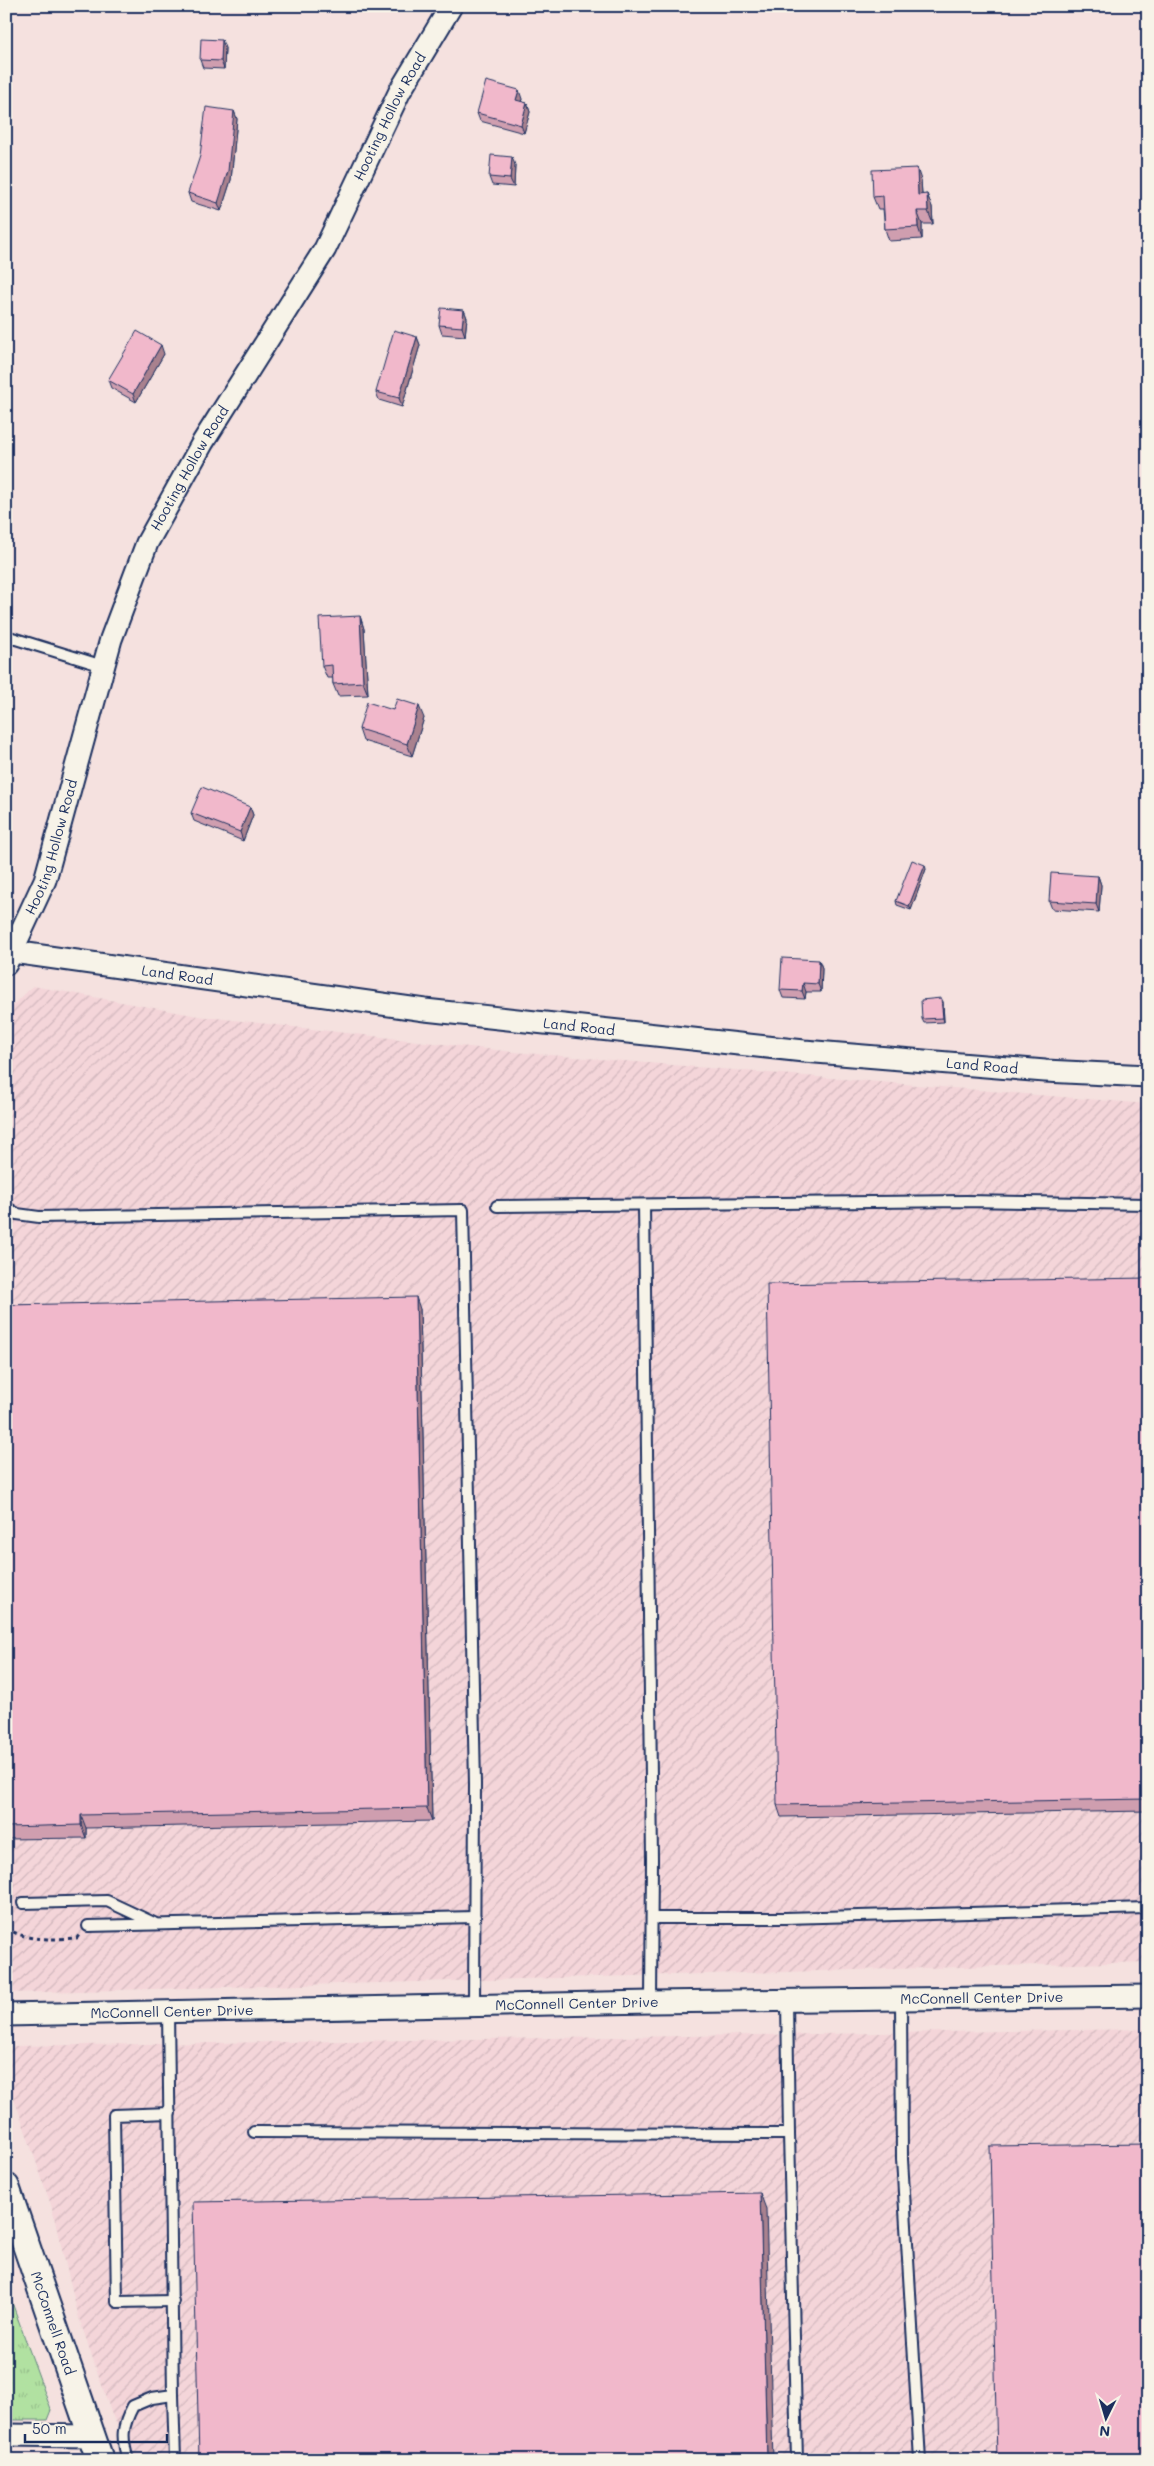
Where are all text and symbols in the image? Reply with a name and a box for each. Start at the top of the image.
street label: Hooting Hollow Road [349,49,430,184]
street label: Hooting Hollow Road [146,402,233,534]
street label: Hooting Hollow Road [20,777,81,918]
street label: Land Road [140,960,215,989]
street label: Land Road [542,1013,616,1040]
street label: Land Road [945,1053,1019,1078]
street label: McConnell Center Drive [900,1987,1064,2008]
street label: McConnell Center Drive [495,1992,659,2014]
street label: McConnell Center Drive [90,2000,254,2022]
street label: McConnell Road [27,2269,80,2377]
north arrow [1082,2394,1132,2444]
scale bar [25,2411,168,2443]
text: 50 m [32,2418,67,2438]
text: N [1099,2422,1111,2441]

